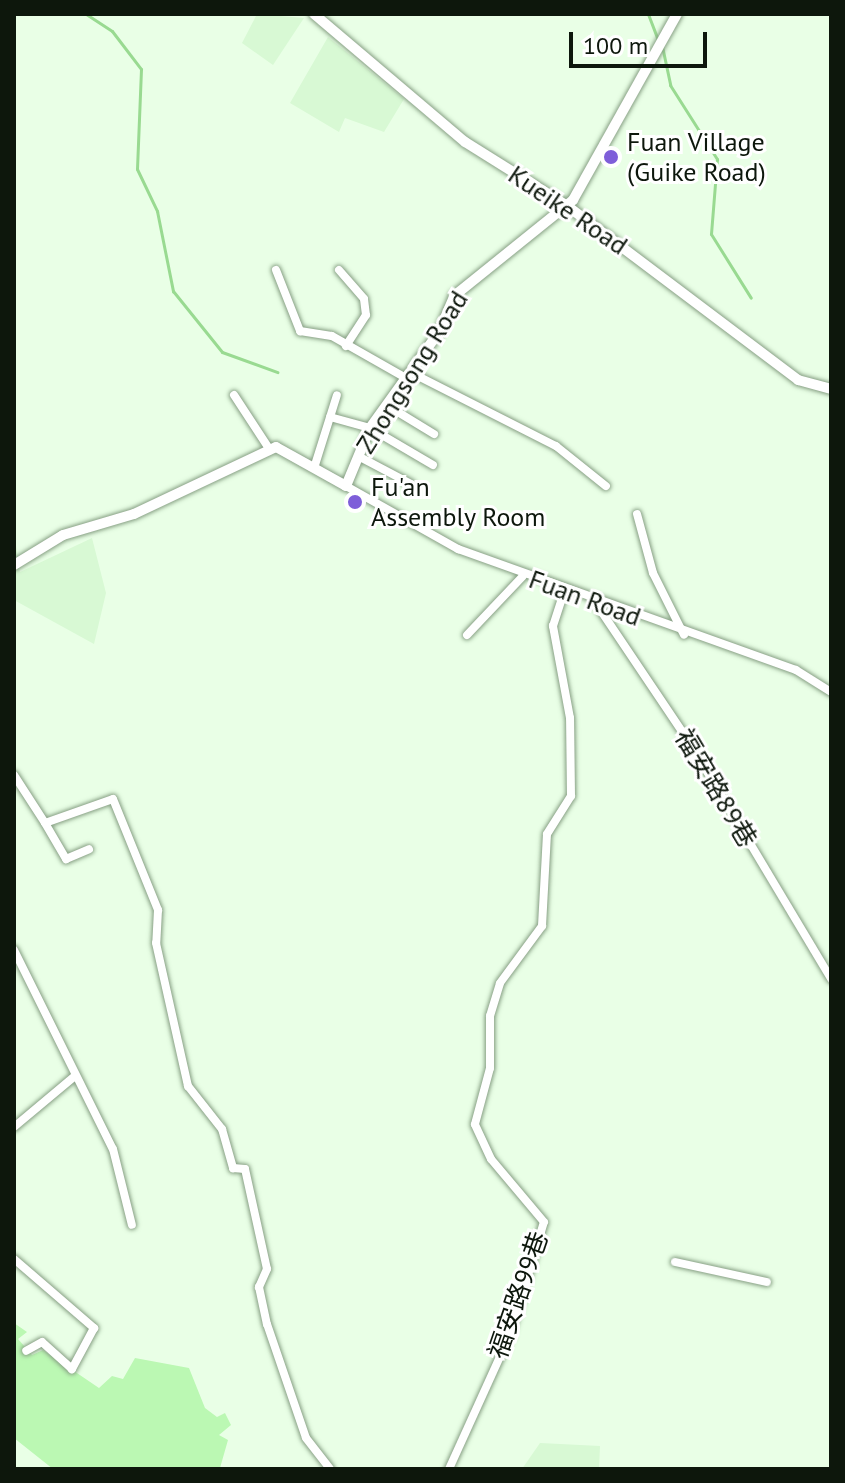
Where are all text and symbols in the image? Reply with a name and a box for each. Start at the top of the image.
scale bar [573,16,711,66]
text: 100 m [583,30,648,61]
place label: Fuan Village (Guike Road) [627,126,766,188]
marker: Fuan Village (Guike Road) [602,148,620,166]
street label: Kueike Road [503,159,633,261]
street label: Zhongsong Road [350,285,474,459]
place label: Fu'an Assembly Room [371,471,546,532]
marker: Fu'an Assembly Room [346,493,364,511]
street label: Fuan Road [525,563,645,633]
street label: 福安路89巷 [669,723,763,853]
street label: 福安路99巷 [482,1227,554,1363]

